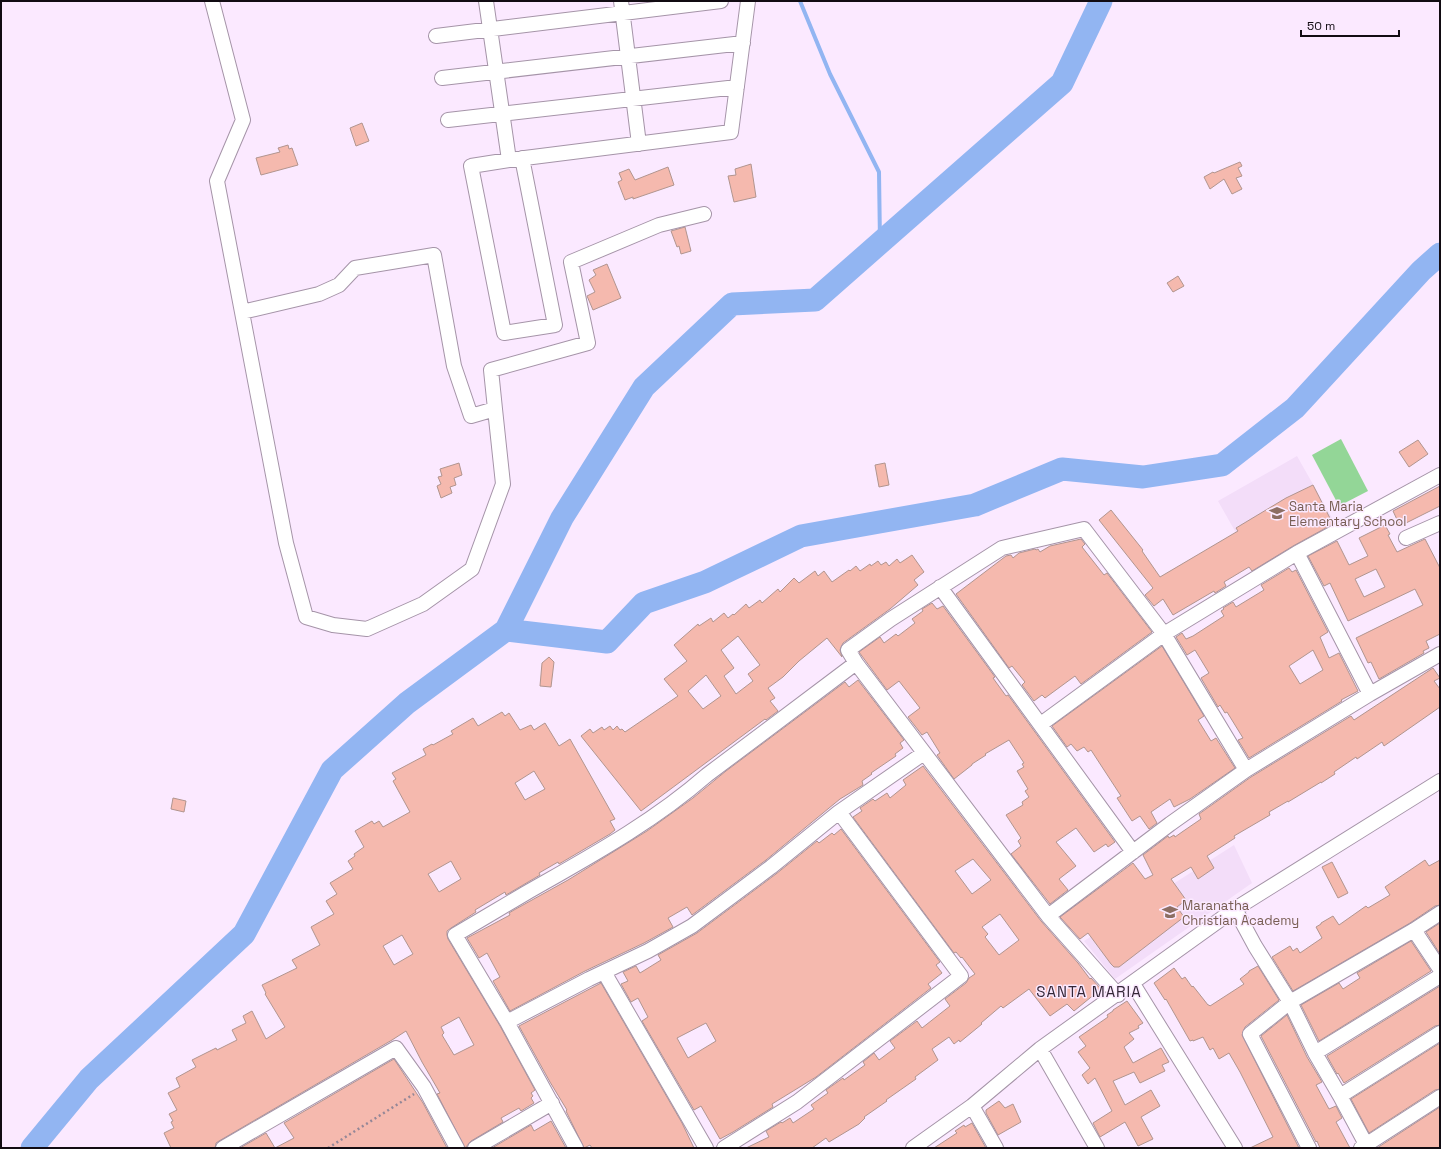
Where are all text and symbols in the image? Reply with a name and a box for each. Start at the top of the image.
scale bar [1301,12,1399,38]
text: 50 m [1307,18,1335,34]
place label: Santa Maria Elementary School [1289,498,1406,530]
school or university icon: Santa Maria Elementary School [1268,504,1286,522]
place label: Maranatha Christian Academy [1182,897,1299,929]
school or university icon: Maranatha Christian Academy [1161,903,1179,921]
district label: SANTA MARIA [1036,982,1142,1001]

